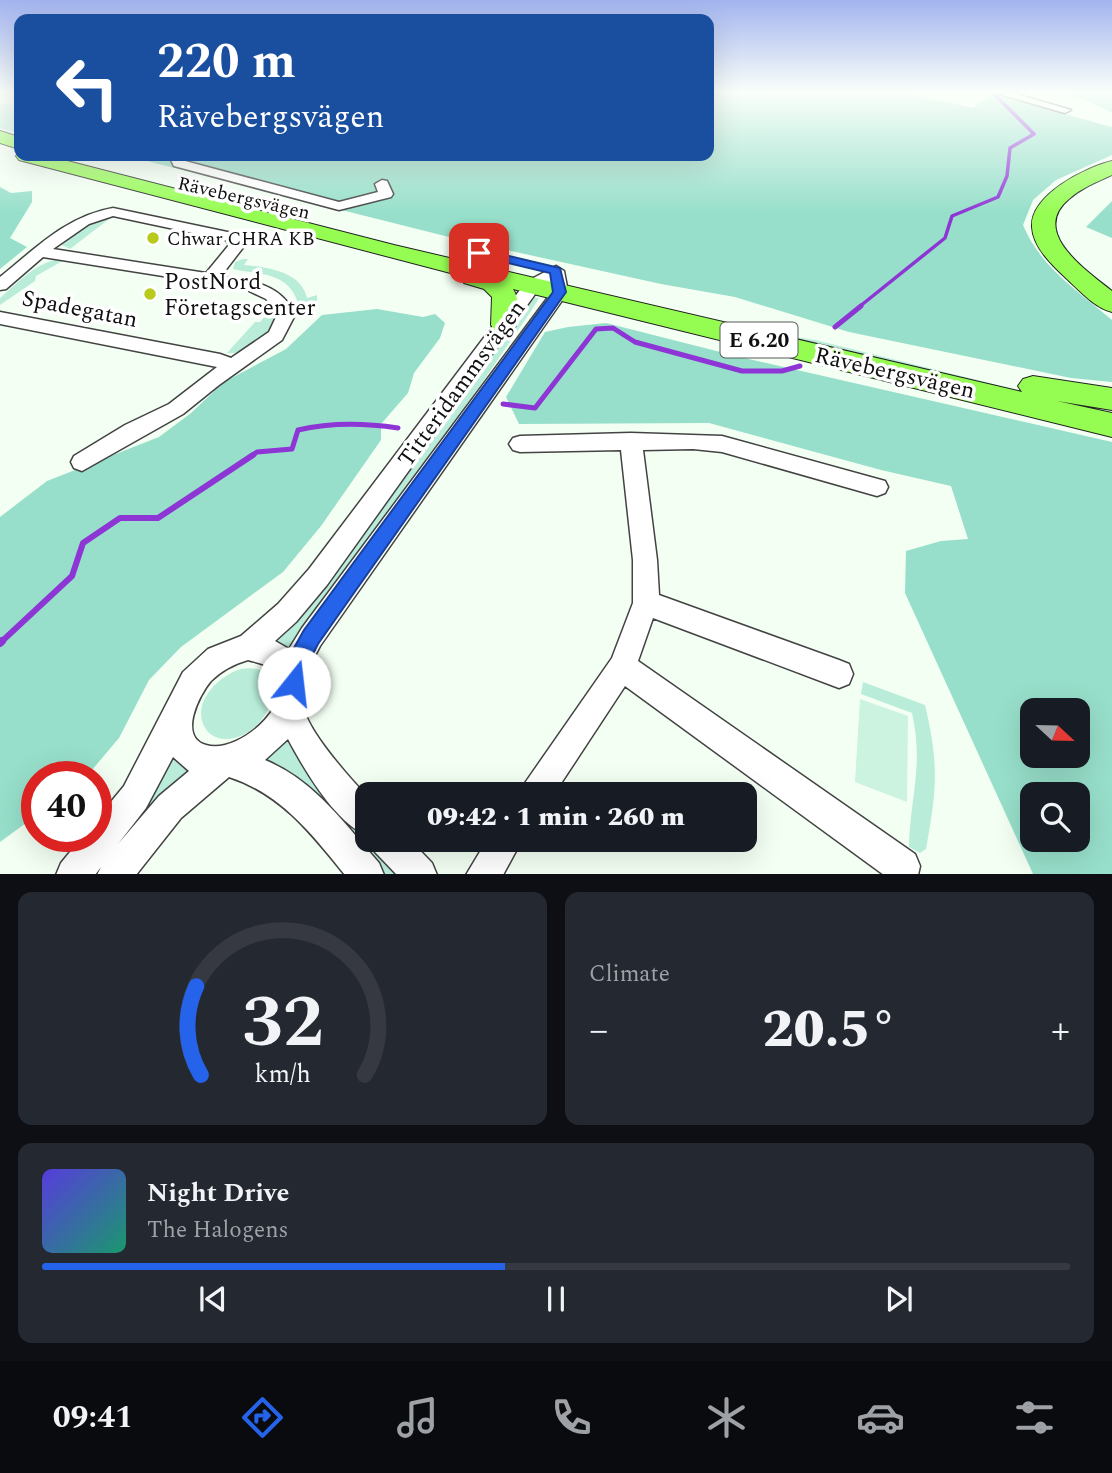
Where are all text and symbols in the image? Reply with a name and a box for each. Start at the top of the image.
text: 220 m [157,25,296,100]
icon: left [42,42,133,133]
text: Rävebergsvägen [157,93,384,142]
street label: Rävebergsvägen [175,169,313,228]
pin [449,223,509,283]
place label: Chwar CHRA KB [167,225,314,254]
marker: Chwar CHRA KB [145,230,161,246]
icon: arrive [460,234,498,272]
place label: PostNord Företagscenter [164,265,316,326]
street label: Spadegatan [19,281,140,338]
marker: PostNord Företagscenter [142,286,158,302]
street label: Titteridammsvägen [390,293,535,475]
road number: E 6.20 [720,322,798,358]
street label: Rävebergsvägen [811,338,978,409]
position arrow [257,646,331,720]
north arrow [1020,698,1090,768]
map controls [1020,698,1090,852]
speed limit sign: 40 [21,761,112,852]
button: search [1020,782,1090,852]
text: 09:42 · 1 min · 260 m [427,797,685,837]
text: Climate [589,957,670,992]
text: 32 [242,968,323,1079]
text: 20.5° [762,991,897,1070]
text: − [589,1002,608,1060]
text: + [1051,1002,1070,1060]
text: km/h [254,1055,311,1093]
text: Night Drive [147,1173,289,1213]
text: The Halogens [147,1213,289,1248]
icon: previous [194,1280,232,1318]
icon: pause [537,1280,575,1318]
icon: next [880,1280,918,1318]
text: 09:41 [53,1393,133,1442]
icon: directions [238,1393,287,1442]
icon: music [393,1393,442,1442]
icon: phone [547,1393,596,1442]
icon: climate [702,1393,751,1442]
icon: car [856,1393,905,1442]
icon: filters [1010,1393,1059,1442]

